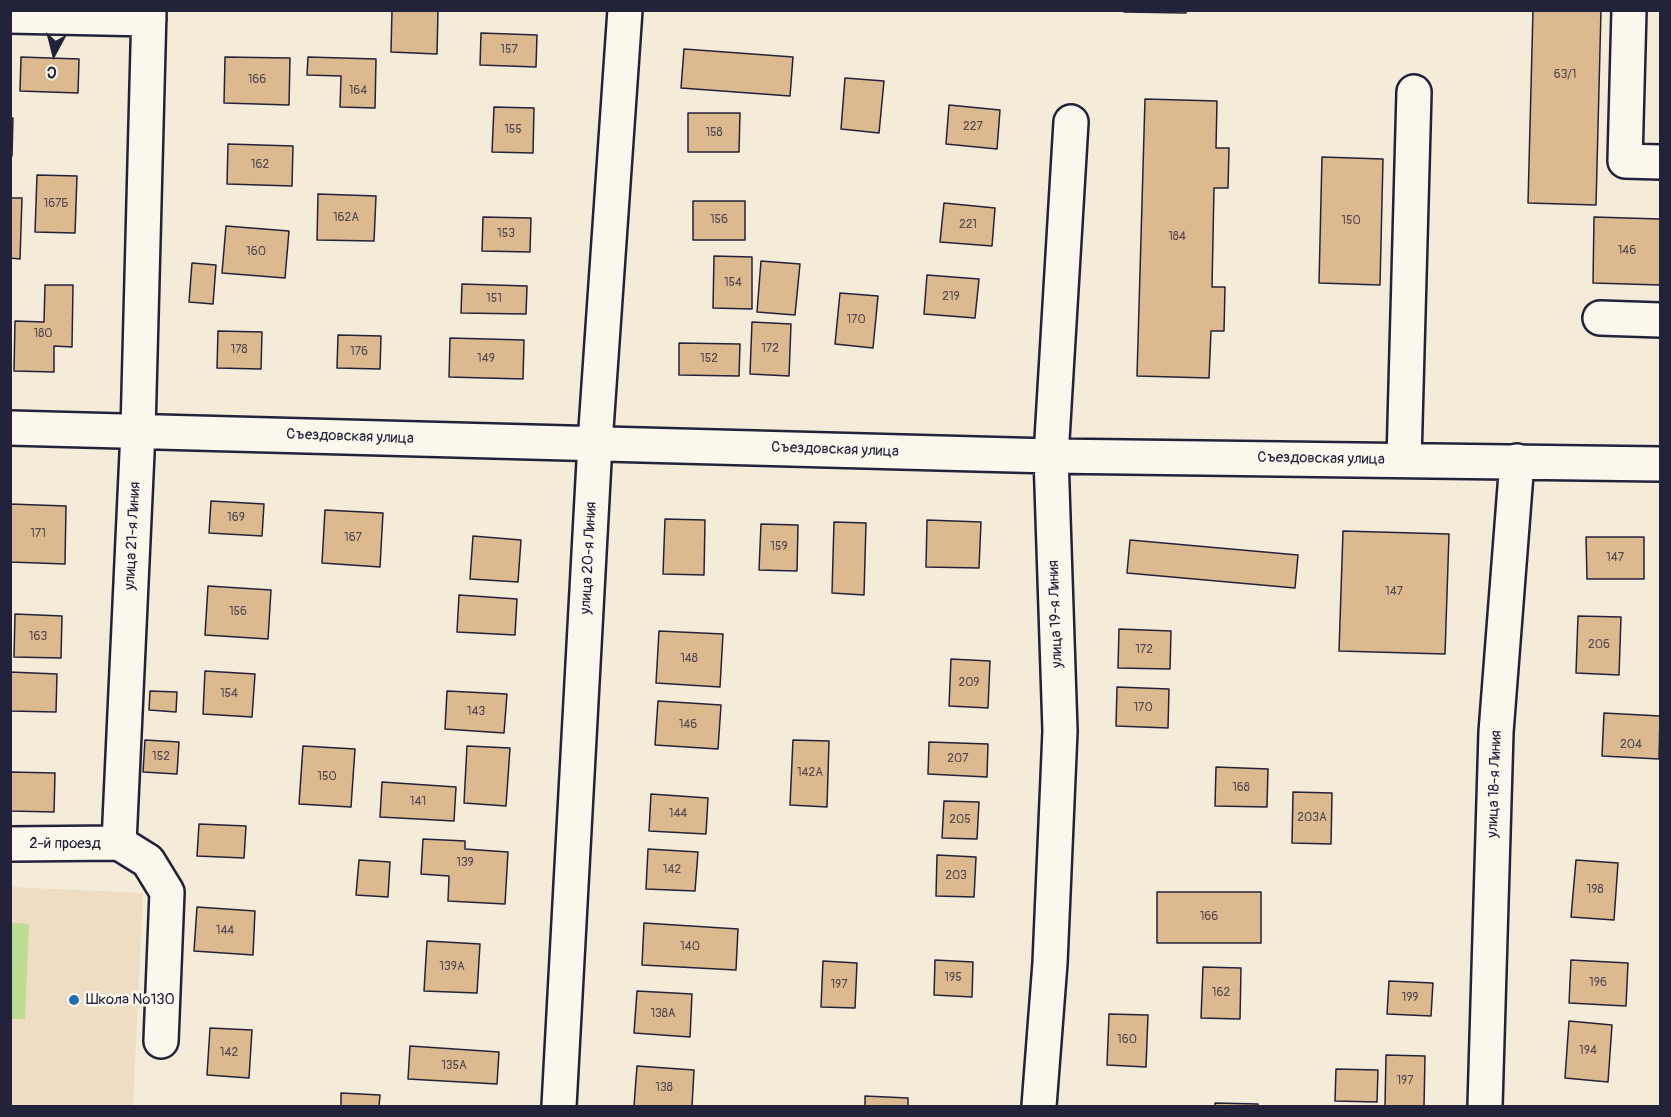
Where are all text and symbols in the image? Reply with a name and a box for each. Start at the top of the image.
north arrow [24,24,84,84]
house number: 157 [500,43,518,57]
text: С [46,61,58,82]
house number: 63/1 [1554,68,1576,82]
house number: 166 [248,73,266,87]
house number: 164 [349,84,367,98]
house number: 227 [963,120,983,134]
house number: 155 [504,123,522,137]
house number: 158 [705,126,723,140]
house number: 162 [251,158,269,172]
house number: 167Б [43,197,69,211]
house number: 162А [333,211,359,225]
house number: 156 [710,213,728,227]
house number: 150 [1341,214,1361,228]
house number: 221 [959,218,977,232]
house number: 153 [497,227,515,241]
house number: 184 [1168,230,1186,244]
house number: 146 [1618,244,1636,258]
house number: 160 [246,245,266,259]
house number: 154 [724,276,742,290]
house number: 219 [942,290,960,304]
house number: 151 [486,292,502,306]
house number: 170 [846,313,866,327]
house number: 180 [34,327,52,341]
house number: 172 [761,342,779,356]
house number: 178 [230,343,248,357]
house number: 176 [350,345,368,359]
house number: 149 [477,352,495,366]
house number: 152 [700,352,718,366]
street label: Съездовская улица [286,426,414,448]
street label: Съездовская улица [771,439,899,461]
street label: Съездовская улица [1257,449,1385,469]
street label: улица 21-я Линия [121,481,145,591]
street label: улица 20-я Линия [577,501,601,615]
house number: 169 [227,511,245,525]
house number: 171 [30,527,46,541]
house number: 167 [344,531,362,545]
house number: 159 [770,540,788,554]
house number: 147 [1606,551,1624,565]
street label: улица 19-я Линия [1045,560,1067,668]
house number: 147 [1385,585,1403,599]
house number: 156 [229,605,247,619]
house number: 163 [29,630,47,644]
house number: 206 [1588,638,1610,652]
house number: 172 [1135,643,1153,657]
house number: 148 [680,652,698,666]
house number: 209 [958,676,980,690]
house number: 154 [220,687,238,701]
house number: 170 [1133,701,1153,715]
house number: 143 [467,705,485,719]
house number: 146 [679,718,697,732]
street label: улица 18-я Линия [1484,730,1506,838]
house number: 204 [1620,738,1642,752]
house number: 152 [152,750,170,764]
house number: 207 [947,752,969,766]
house number: 142А [797,766,823,780]
house number: 150 [317,770,337,784]
house number: 168 [1232,781,1250,795]
house number: 141 [410,795,426,809]
house number: 144 [669,807,687,821]
house number: 203А [1297,811,1327,825]
house number: 205 [949,813,971,827]
street label: 2-й проезд [29,835,101,853]
house number: 139 [456,856,474,870]
house number: 142 [663,863,681,877]
house number: 203 [945,869,967,883]
house number: 198 [1587,883,1603,897]
house number: 166 [1200,910,1218,924]
house number: 144 [216,924,234,938]
house number: 140 [680,940,700,954]
house number: 139А [439,960,465,974]
house number: 195 [944,971,962,985]
house number: 196 [1589,976,1607,990]
house number: 197 [830,978,848,992]
house number: 162 [1212,986,1230,1000]
place label: Школа №130 [86,991,175,1009]
house number: 199 [1401,991,1419,1005]
marker: Школа №130 [67,993,81,1007]
house number: 138А [650,1007,676,1021]
house number: 160 [1117,1033,1137,1047]
house number: 194 [1579,1044,1597,1058]
house number: 142 [220,1046,238,1060]
house number: 135А [441,1059,467,1073]
house number: 197 [1396,1074,1414,1088]
house number: 138 [655,1081,673,1095]

